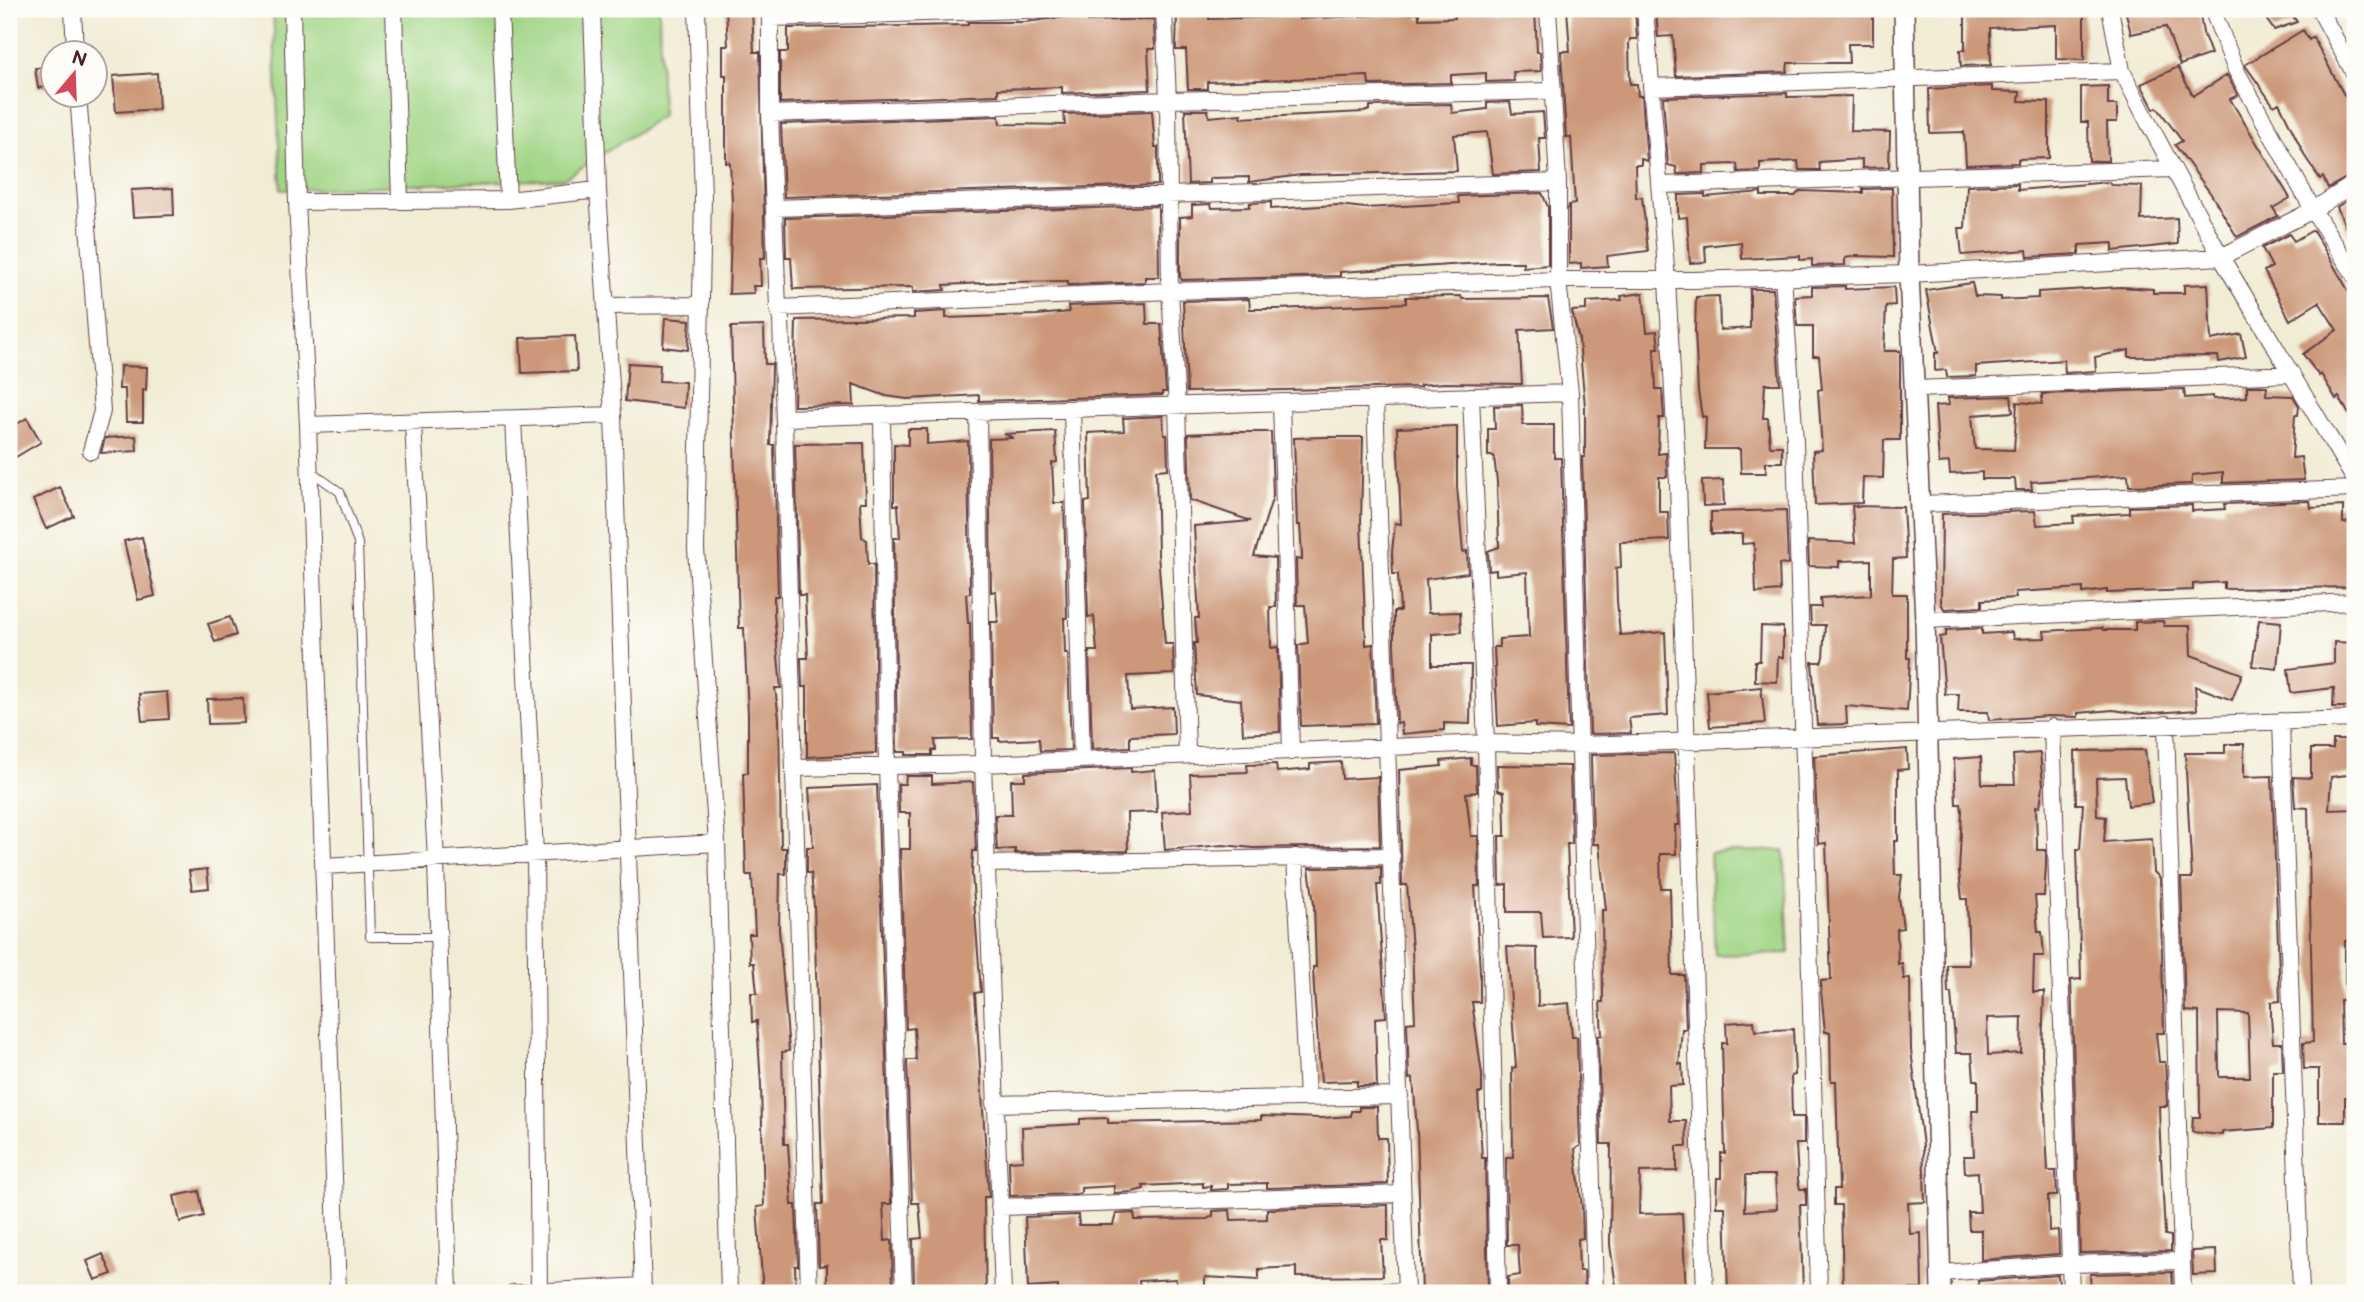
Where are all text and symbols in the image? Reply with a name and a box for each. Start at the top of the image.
north arrow [38,38,108,108]
text: N [69,46,90,73]

